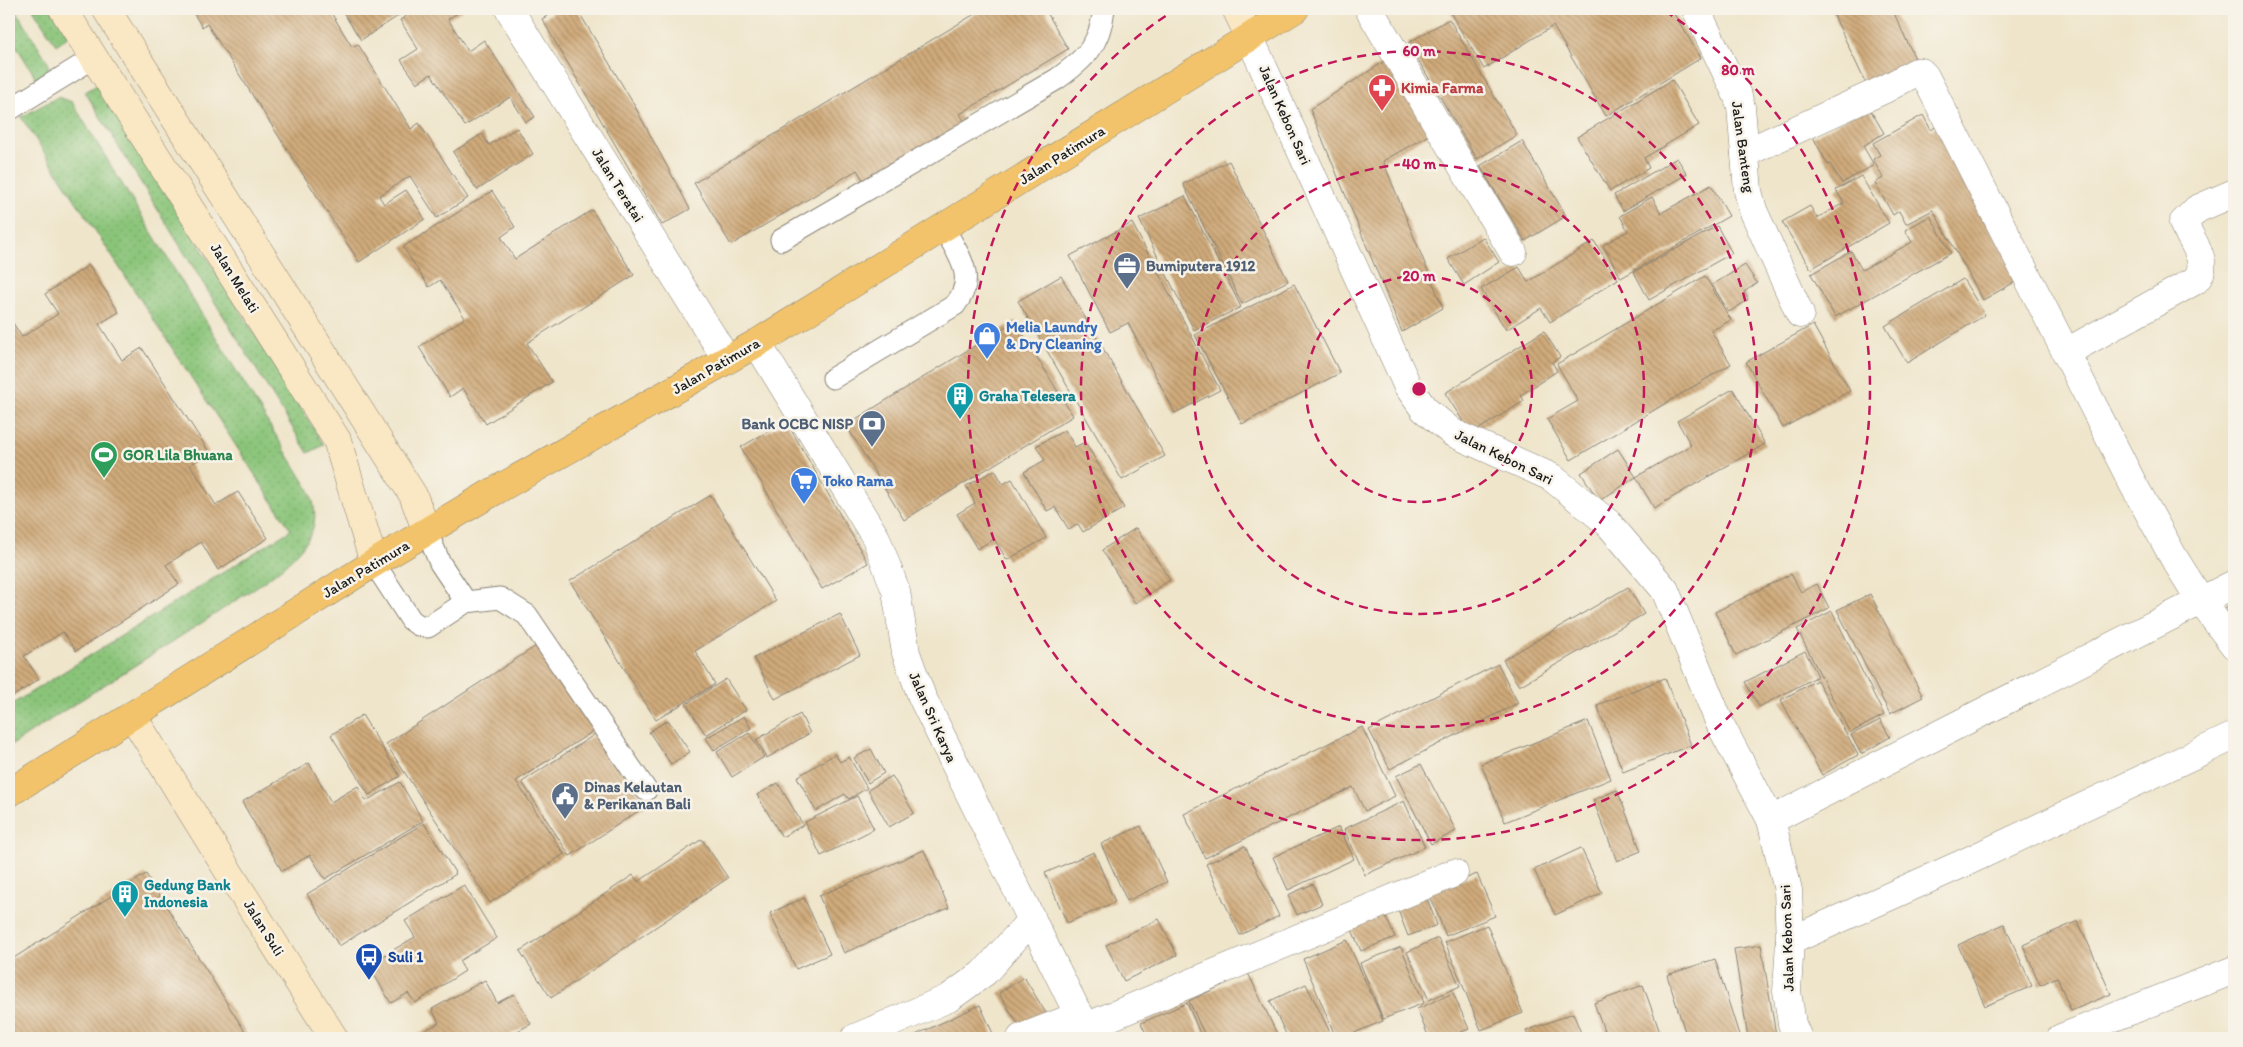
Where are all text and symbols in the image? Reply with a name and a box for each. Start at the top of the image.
text: 60 m [1402,42,1436,60]
text: 80 m [1721,61,1755,79]
street label: Jalan Kebon Sari [1255,62,1315,168]
pharmacy icon: Kimia Farma [1367,73,1397,112]
place label: Kimia Farma [1401,79,1484,97]
street label: Jalan Banteng [1728,100,1758,194]
street label: Jalan Patimura [1016,121,1108,189]
street label: Jalan Teratai [588,145,648,225]
text: 40 m [1402,155,1437,173]
street label: Jalan Melati [207,240,263,316]
office icon: Bumiputera 1912 [1112,251,1142,290]
place label: Bumiputera 1912 [1146,257,1255,276]
text: 20 m [1402,267,1436,285]
place label: Melia Laundry & Dry Cleaning [1006,318,1102,354]
shop icon: Melia Laundry & Dry Cleaning [972,321,1002,360]
street label: Jalan Patimura [669,334,763,398]
centre of rings [1410,380,1428,398]
building icon: Graha Telesera [945,381,975,420]
place label: Graha Telesera [979,387,1076,405]
bank icon: Bank OCBC NISP [857,409,887,448]
place label: Bank OCBC NISP [742,415,853,433]
street label: Jalan Kebon Sari [1452,425,1556,489]
sports icon: GOR Lila Bhuana [89,440,119,479]
place label: GOR Lila Bhuana [123,446,233,464]
supermarket icon: Toko Rama [789,466,819,505]
place label: Toko Rama [822,472,894,490]
street label: Jalan Patimura [319,536,413,602]
street label: Jalan Sri Karya [905,669,961,766]
place label: Dinas Kelautan & Perikanan Bali [584,778,691,813]
public building icon: Dinas Kelautan & Perikanan Bali [550,781,580,820]
place label: Gedung Bank Indonesia [144,876,231,911]
building icon: Gedung Bank Indonesia [110,879,140,918]
street label: Jalan Kebon Sari [1776,884,1798,992]
street label: Jalan Suli [240,897,288,959]
bus stop icon: Suli 1 [354,942,384,981]
place label: Suli 1 [388,948,423,966]

